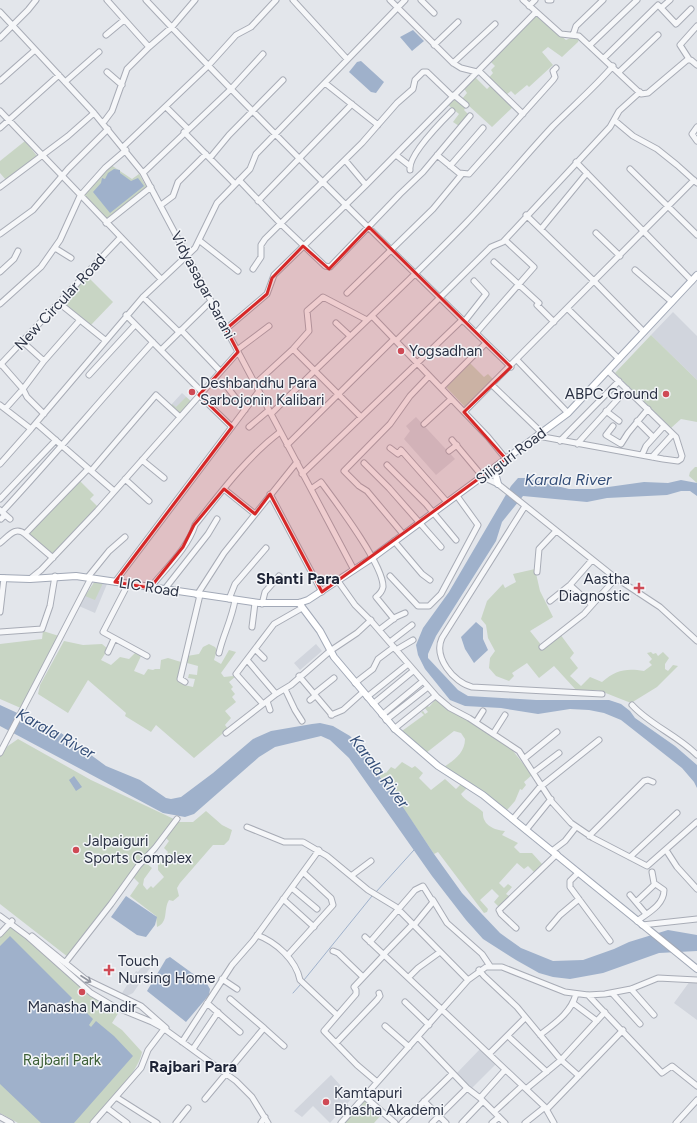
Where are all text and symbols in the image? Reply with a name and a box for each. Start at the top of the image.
street label: Vidyasagar Sarani [167,228,239,342]
street label: New Circular Road [11,250,109,354]
place label: Yogsadhan [409,342,483,360]
marker: Yogsadhan [396,346,406,356]
place label: Deshbandhu Para Sarbojonin Kalibari [200,374,325,409]
place label: ABPC Ground [565,385,658,403]
marker: Deshbandhu Para Sarbojonin Kalibari [187,387,197,397]
marker: ABPC Ground [661,389,671,399]
street label: Siliguri Road [472,424,550,488]
water label: Karala River [525,470,612,489]
district label: Shanti Para [256,569,340,588]
place label: Aastha Diagnostic [558,570,630,605]
street label: LIC Road [118,573,180,601]
marker: Aastha Diagnostic [633,582,645,594]
water label: Karala River [13,704,99,763]
water label: Karala River [346,731,414,812]
place label: Jalpaiguri Sports Complex [84,832,192,867]
marker: Jalpaiguri Sports Complex [71,845,81,855]
place label: Touch Nursing Home [118,952,215,987]
marker: Touch Nursing Home [103,964,115,976]
one-way arrow [81,975,92,983]
marker: Manasha Mandir [77,987,87,997]
place label: Manasha Mandir [27,998,137,1016]
park label: Rajbari Park [23,1051,102,1069]
district label: Rajbari Para [149,1057,237,1076]
place label: Kamtapuri Bhasha Akademi [334,1084,444,1119]
marker: Kamtapuri Bhasha Akademi [321,1097,331,1107]

